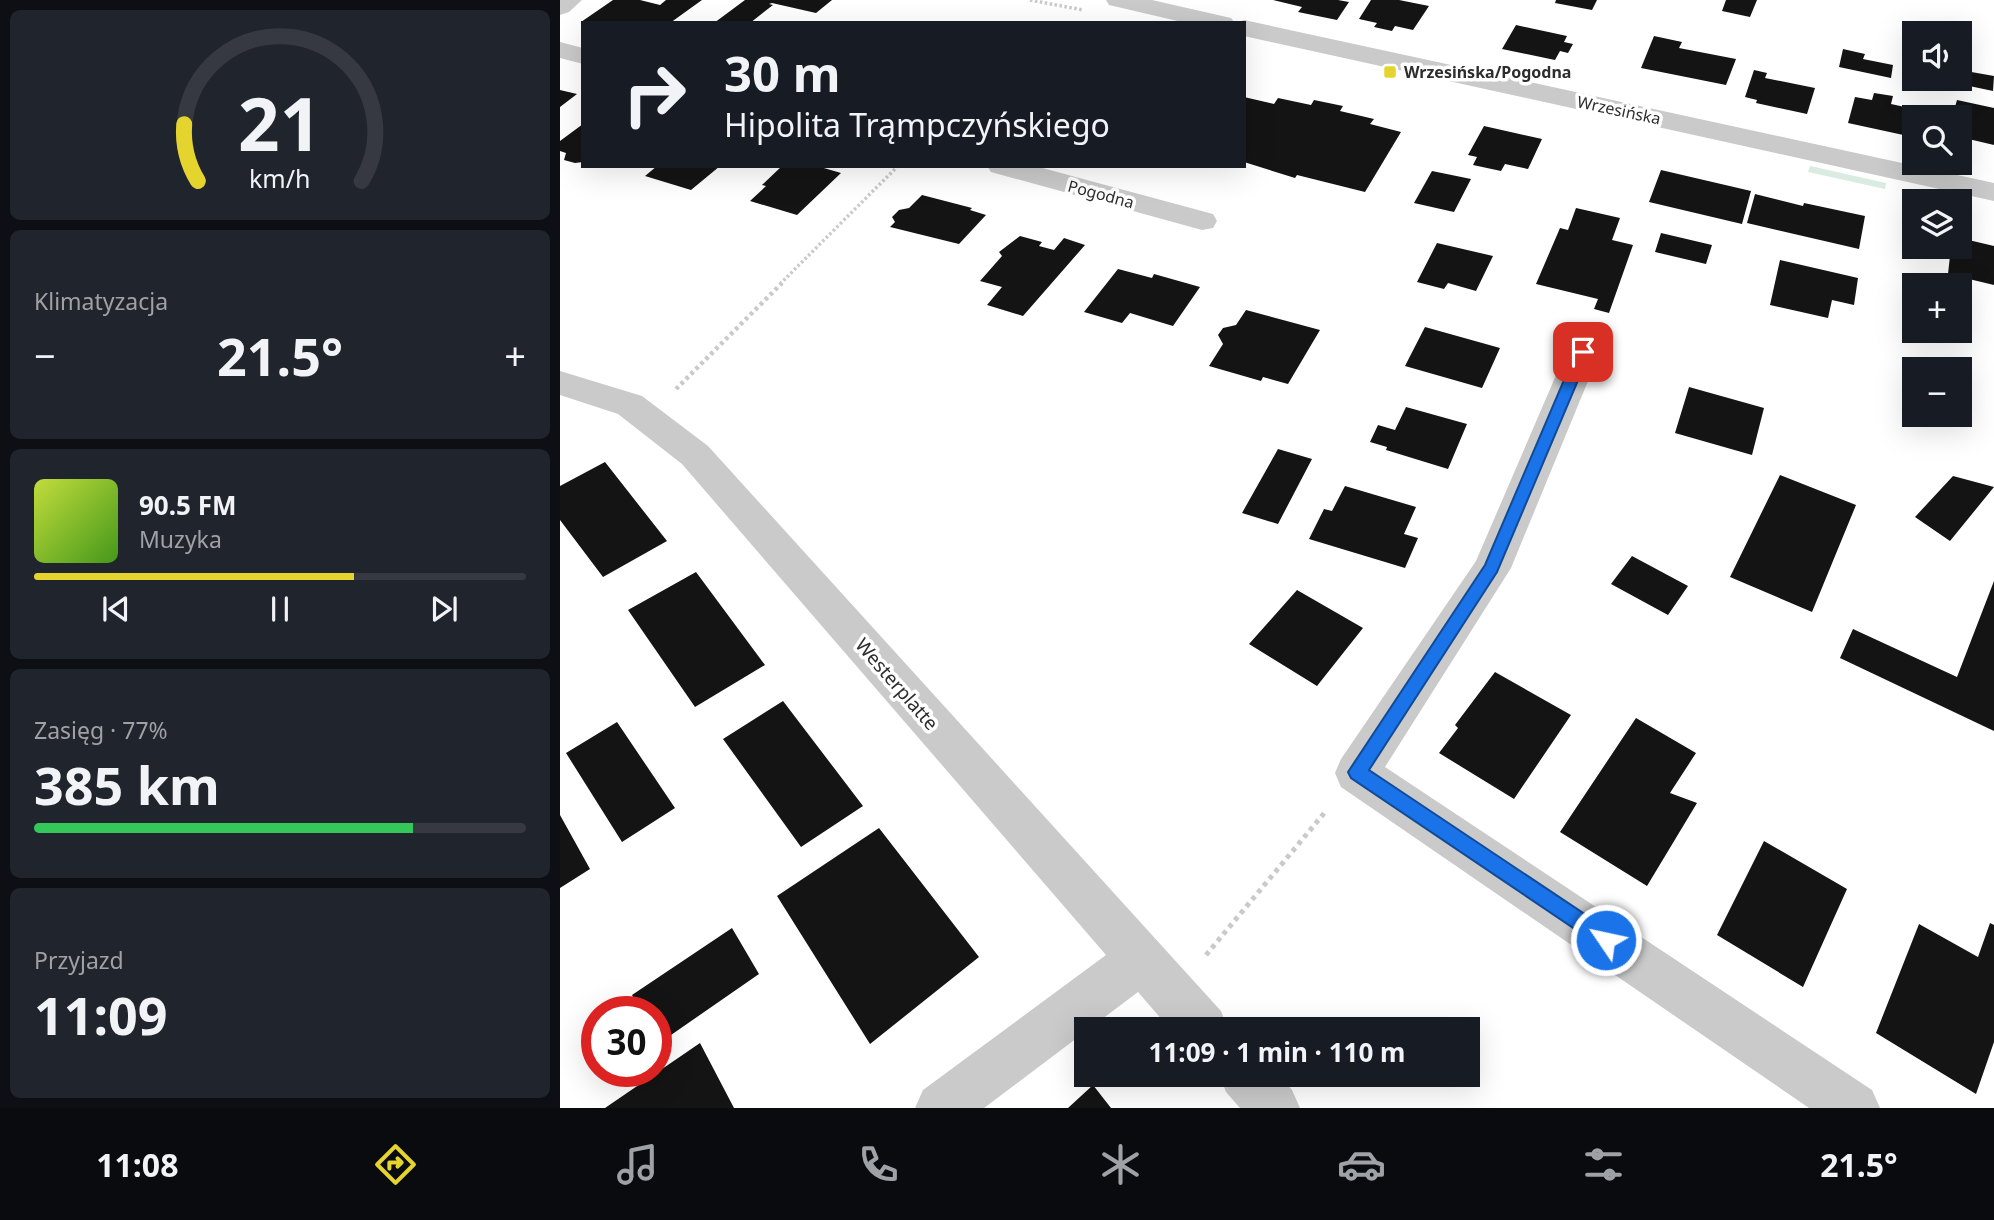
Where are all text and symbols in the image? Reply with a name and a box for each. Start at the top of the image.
map controls [1902,21,1972,427]
button: sound [1902,21,1972,91]
text: 30 m [724,40,841,106]
icon: right [609,49,700,140]
place label: Wrzesińska/Pogodna [1404,61,1571,83]
marker: Wrzesińska/Pogodna [1382,64,1398,80]
text: 21 [238,73,322,172]
street label: Wrzesińska [1575,90,1663,130]
text: Hipolita Trąmpczyńskiego [724,103,1110,146]
button: search [1902,105,1972,175]
text: km/h [249,161,311,195]
street label: Pogodna [1066,175,1136,213]
button: layers [1902,189,1972,259]
button: + [1902,273,1972,343]
text: Klimatyzacja [34,285,168,317]
text: 21.5° [217,320,343,391]
pin [1553,322,1613,382]
text: − [34,329,56,381]
text: + [504,329,526,381]
icon: arrive [1564,333,1602,371]
button: − [1902,357,1972,427]
text: 90.5 FM [139,487,236,523]
text: Muzyka [139,523,222,555]
icon: previous [97,590,135,628]
icon: pause [261,590,299,628]
icon: next [425,590,463,628]
street label: Westerplatte [850,632,944,736]
text: Zasięg · 77% [34,714,168,746]
text: 385 km [34,749,220,820]
position arrow [1569,903,1643,977]
text: Przyjazd [34,944,124,976]
text: 11:09 [34,979,168,1050]
speed limit sign: 30 [581,996,672,1087]
text: 11:09 · 1 min · 110 m [1149,1034,1405,1070]
icon: directions [371,1140,420,1189]
icon: music [613,1140,662,1189]
icon: phone [854,1140,903,1189]
icon: climate [1096,1140,1145,1189]
icon: car [1337,1140,1386,1189]
icon: filters [1579,1140,1628,1189]
text: 11:08 [96,1143,178,1186]
text: 21.5° [1820,1143,1898,1186]

